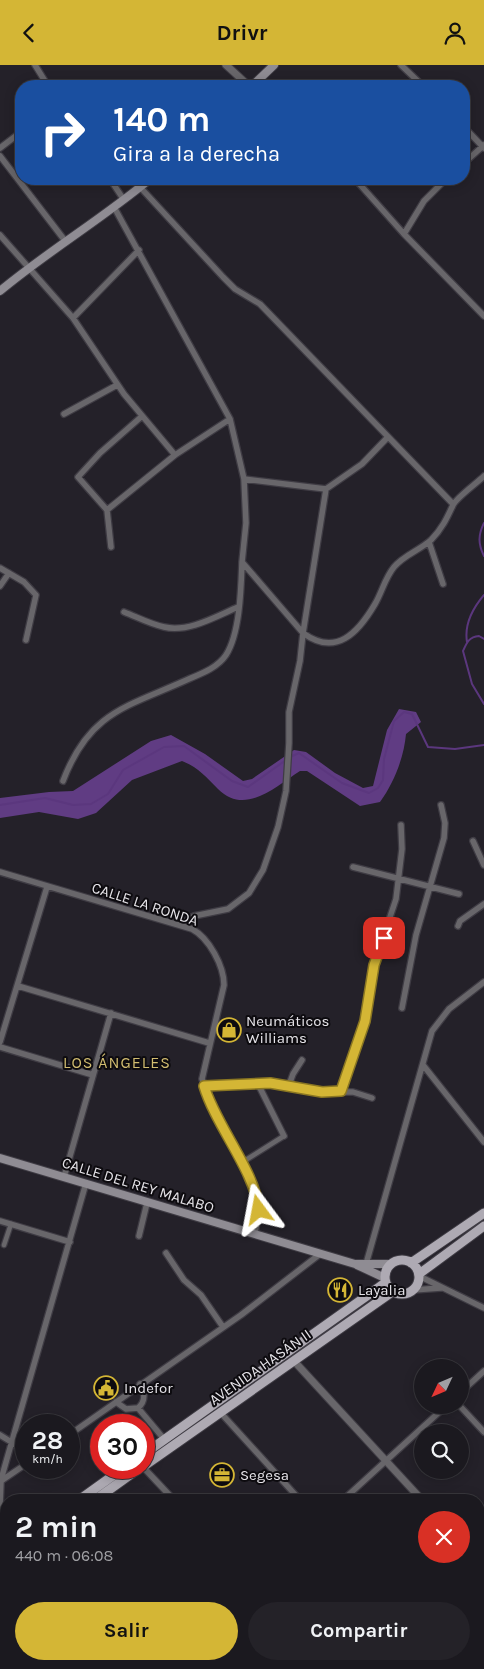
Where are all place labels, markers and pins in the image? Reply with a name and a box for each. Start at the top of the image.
pin [363,917,405,959]
place label: Neumáticos Williams [246,1012,329,1047]
shop icon: Neumáticos Williams [216,1017,242,1043]
restaurant icon: Layalia [327,1277,353,1303]
place label: Layalia [358,1281,405,1299]
public building icon: Indefor [93,1375,119,1401]
place label: Indefor [124,1379,173,1397]
office icon: Segesa [209,1462,235,1488]
place label: Segesa [240,1466,289,1484]

